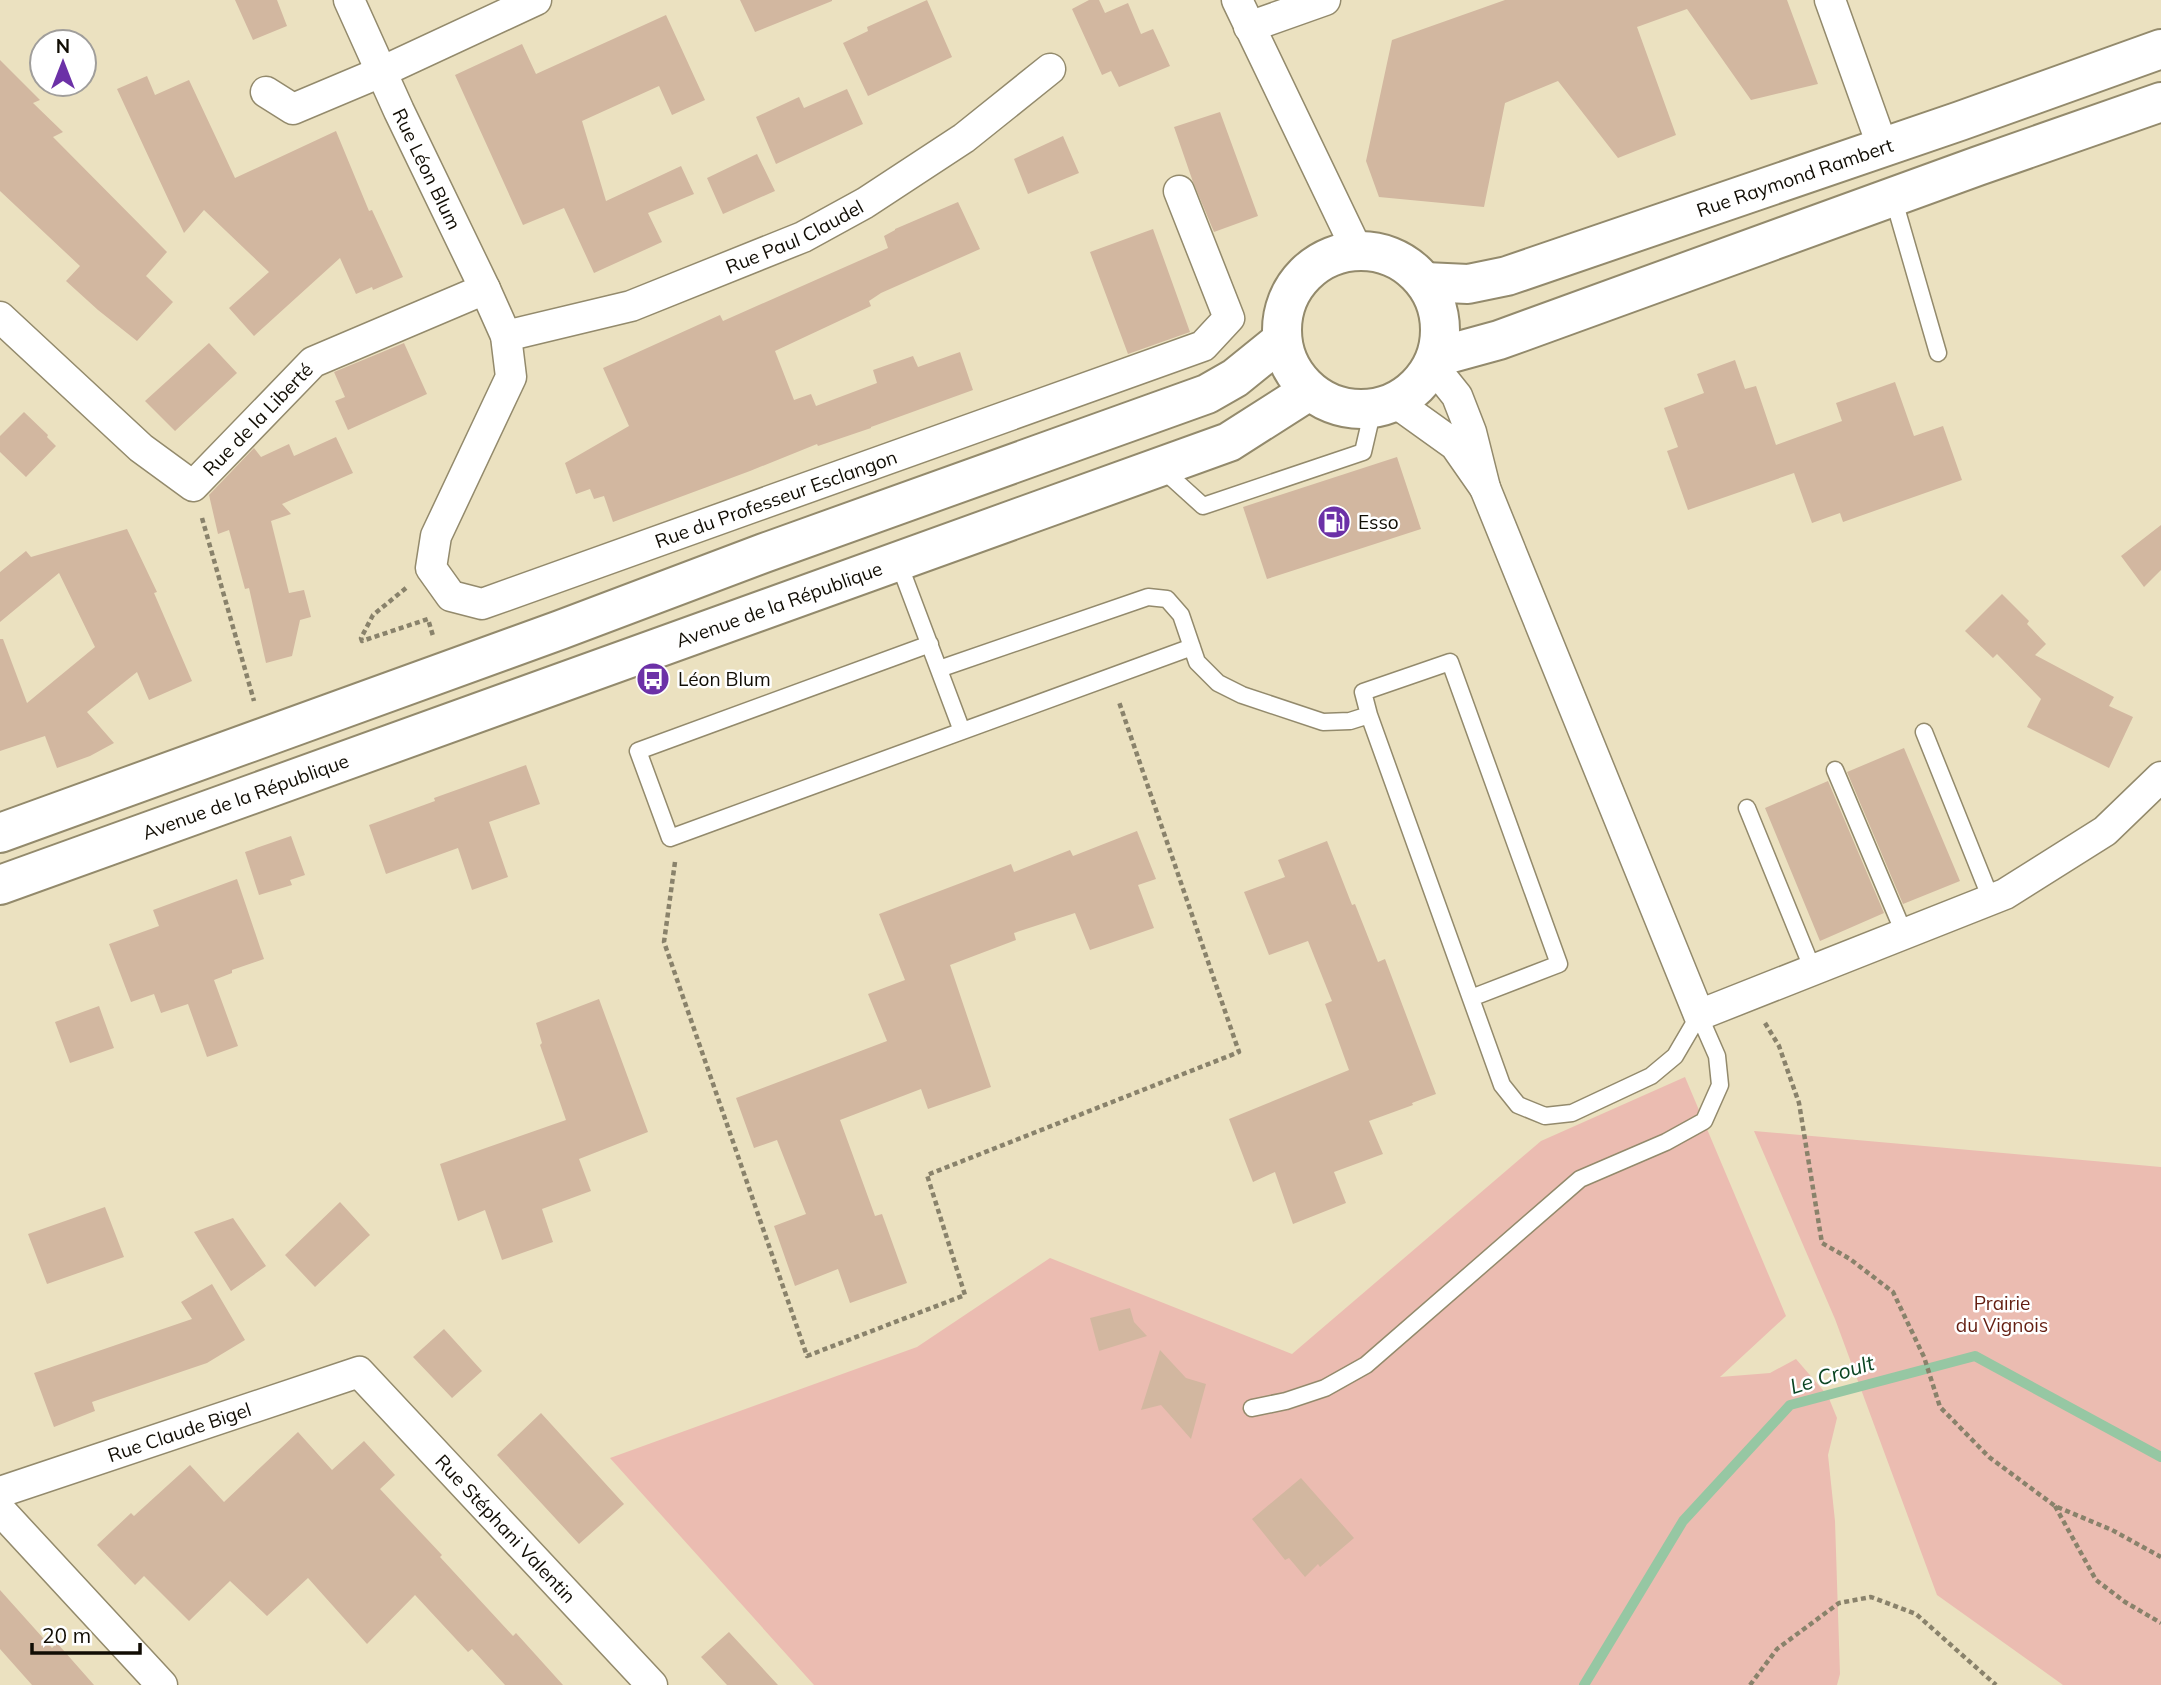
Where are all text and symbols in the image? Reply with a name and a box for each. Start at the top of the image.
north arrow [28,28,98,98]
text: N [56,34,70,58]
street label: Rue Léon Blum [387,104,466,234]
street label: Rue Raymond Rambert [1693,133,1896,222]
street label: Rue Paul Claudel [722,194,867,279]
street label: Rue de la Liberté [198,358,318,481]
street label: Rue du Professeur Esclangon [652,444,900,553]
fuel station icon: Esso [1315,503,1353,541]
place label: Esso [1358,510,1399,534]
street label: Avenue de la République [672,556,885,652]
bus stop icon: Léon Blum [634,660,672,698]
place label: Léon Blum [678,667,771,691]
street label: Avenue de la République [139,748,352,845]
park label: Prairie du Vignois [1956,1291,2048,1337]
water label: Le Croult [1787,1349,1878,1399]
street label: Rue Claude Bigel [104,1397,254,1467]
street label: Rue Stéphani Valentin [430,1449,581,1608]
scale bar [32,1612,140,1656]
text: 20 m [42,1622,91,1648]

